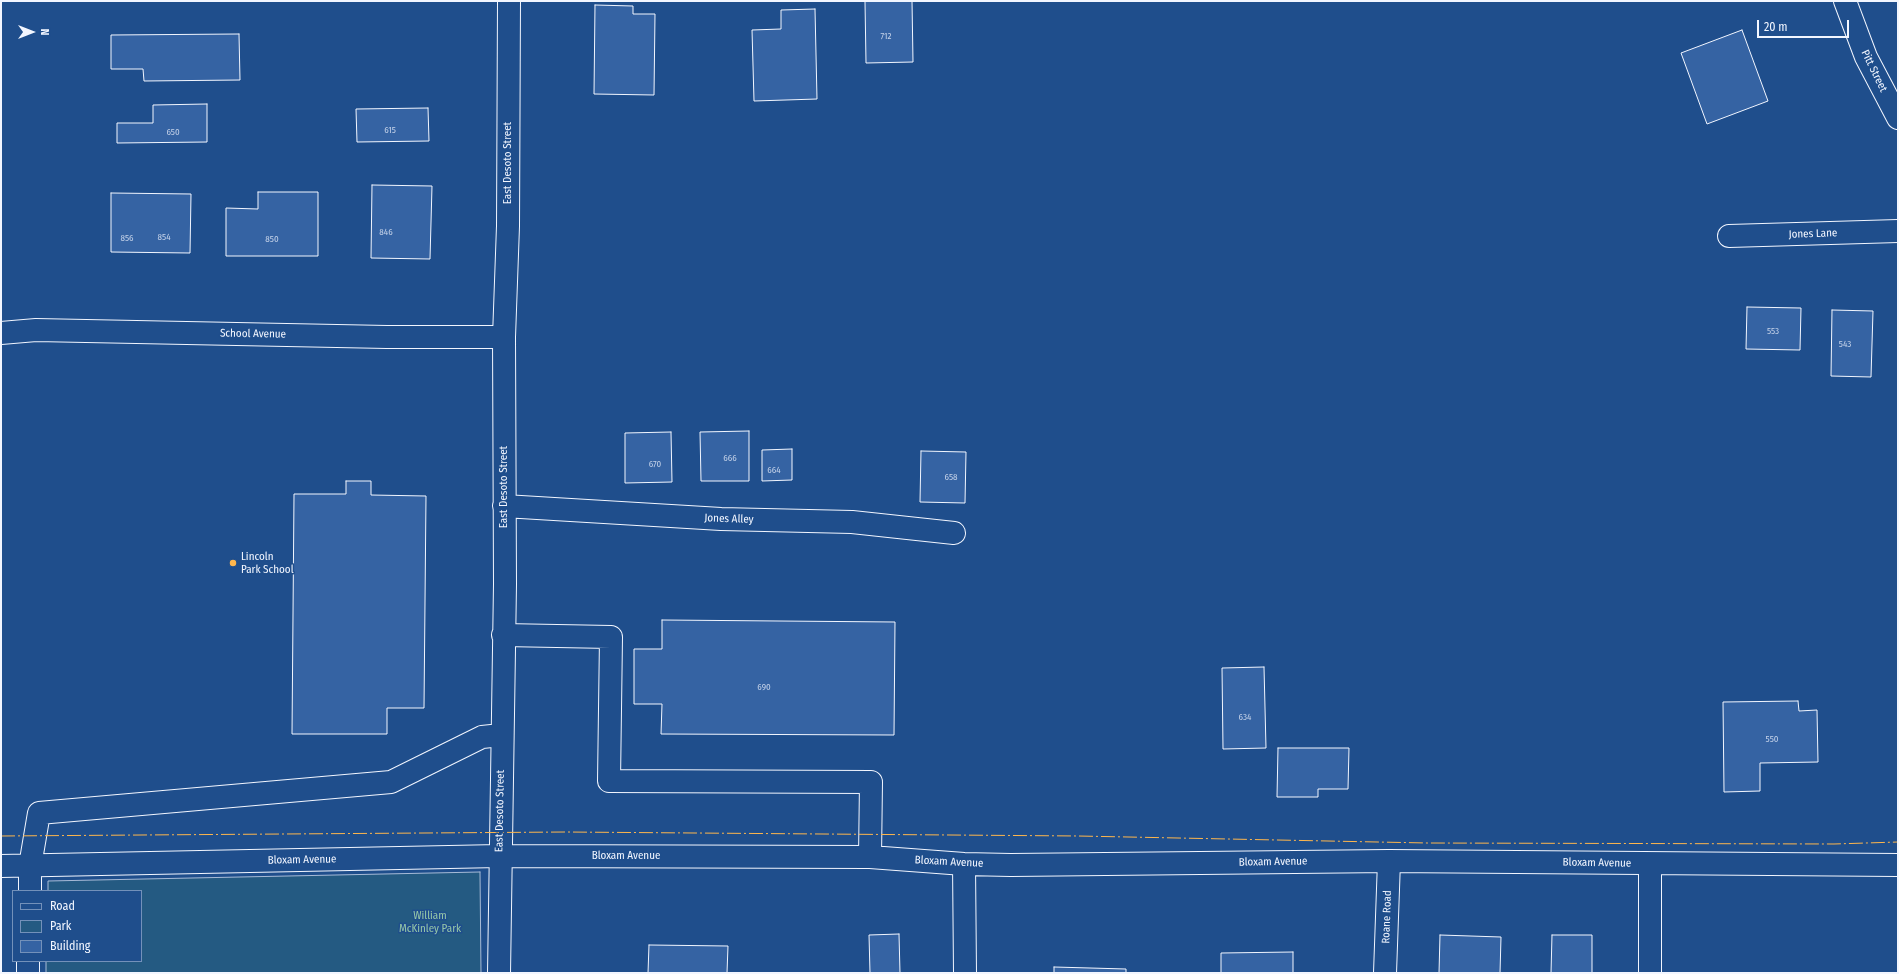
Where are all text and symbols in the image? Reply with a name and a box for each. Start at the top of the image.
north arrow [12,12,52,52]
scale bar [1759,12,1851,38]
text: 20 m [1764,20,1788,34]
text: N [38,29,51,35]
house number: 712 [880,31,892,41]
street label: Pitt Street [1858,48,1890,94]
street label: East Desoto Street [501,122,515,204]
house number: 615 [384,125,396,135]
house number: 650 [166,127,180,137]
house number: 846 [379,227,393,237]
street label: Jones Lane [1788,227,1838,241]
house number: 854 [158,232,170,242]
house number: 856 [120,233,134,243]
house number: 850 [265,234,279,244]
house number: 553 [1767,326,1779,336]
street label: School Avenue [220,327,286,341]
house number: 543 [1839,339,1851,349]
street label: East Desoto Street [497,446,511,528]
house number: 666 [723,453,737,463]
house number: 670 [649,459,661,469]
house number: 664 [767,465,781,475]
house number: 658 [944,472,958,482]
street label: Jones Alley [704,512,754,526]
place label: Lincoln Park School [241,550,294,576]
marker: Lincoln Park School [228,558,238,568]
house number: 690 [757,682,771,692]
house number: 634 [1239,712,1251,722]
house number: 550 [1766,734,1778,744]
street label: East Desoto Street [493,770,507,852]
street label: Bloxam Avenue [592,849,660,863]
street label: Bloxam Avenue [268,853,336,867]
street label: Bloxam Avenue [914,854,984,870]
street label: Bloxam Avenue [1239,855,1307,869]
street label: Bloxam Avenue [1563,856,1631,870]
legend [12,890,142,962]
street label: Roane Road [1379,890,1395,944]
text: Road [50,899,75,913]
park label: William McKinley Park [399,909,461,935]
text: Park [50,919,71,933]
text: Building [50,939,90,953]

